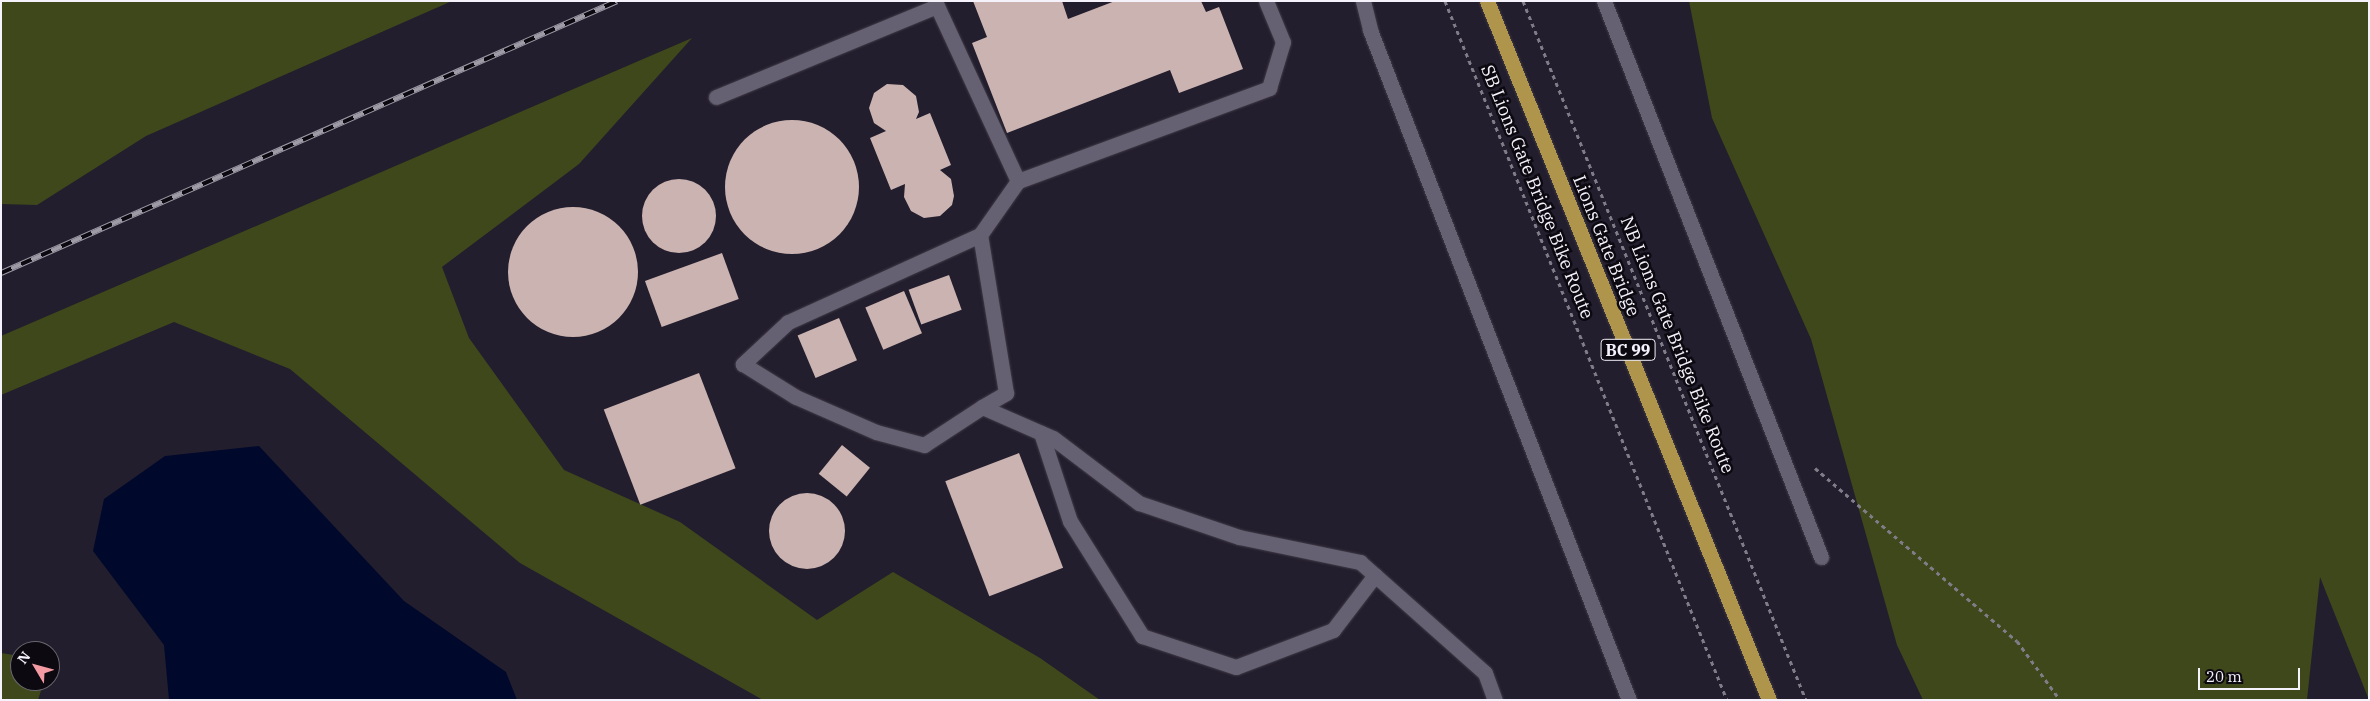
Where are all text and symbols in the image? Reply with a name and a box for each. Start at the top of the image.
street label: SB Lions Gate Bridge Bike Route [1476,62,1598,322]
street label: Lions Gate Bridge [1568,172,1644,320]
street label: NB Lions Gate Bridge Bike Route [1615,213,1739,477]
road number: BC 99 [1600,336,1656,364]
north arrow [10,641,60,691]
text: N [13,648,34,667]
scale bar [2200,658,2302,690]
text: 20 m [2206,667,2242,686]

